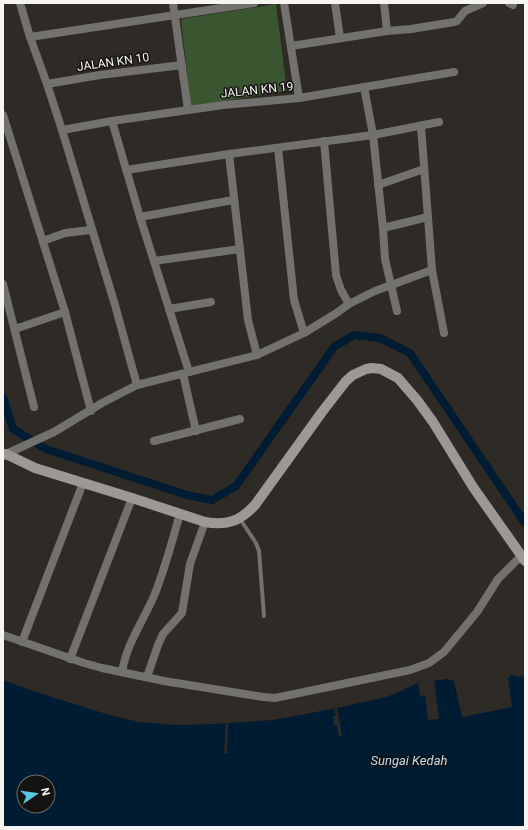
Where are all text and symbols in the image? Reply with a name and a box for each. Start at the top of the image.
street label: JALAN KN 10 [76,50,150,74]
street label: JALAN KN 19 [220,79,294,101]
water label: Sungai Kedah [371,753,448,768]
north arrow [16,774,56,814]
text: N [38,787,53,797]

